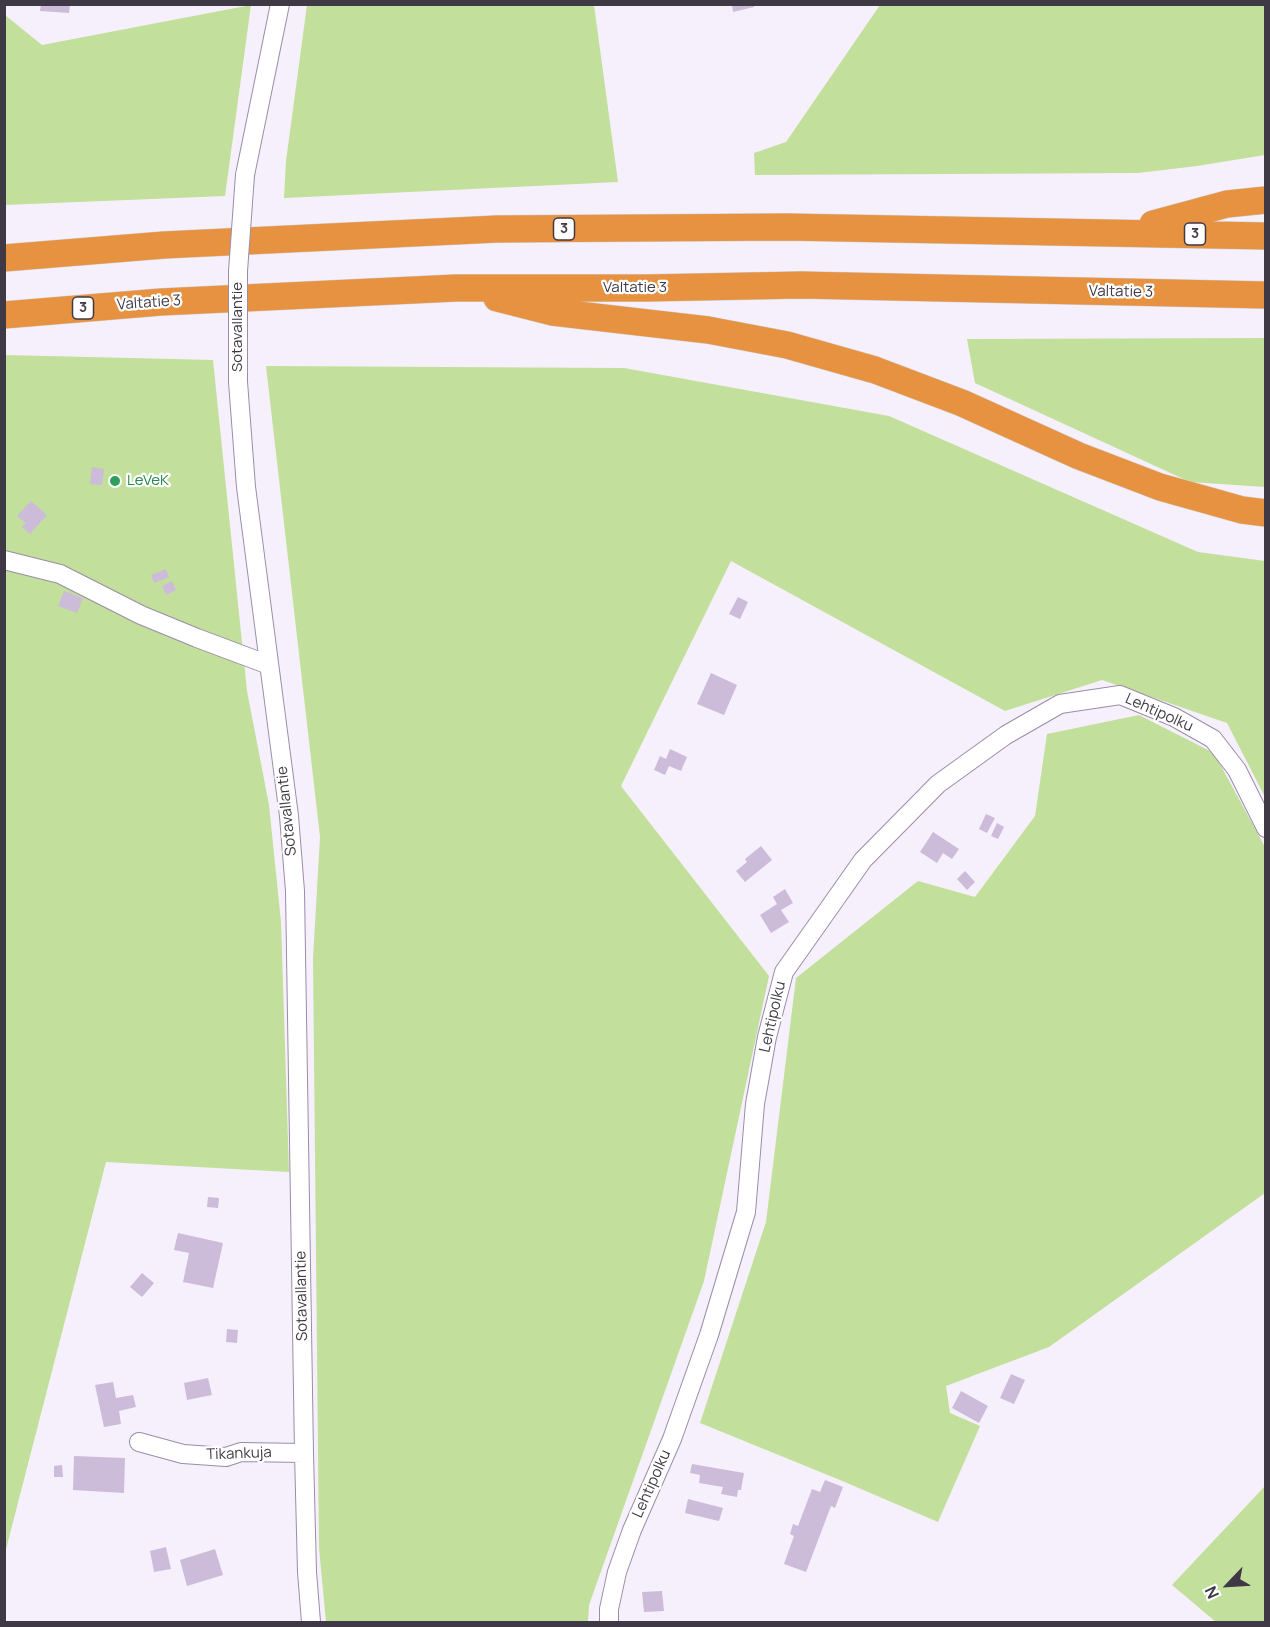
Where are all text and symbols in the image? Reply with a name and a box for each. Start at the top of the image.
road number: 3 [554,218,574,240]
road number: 3 [1184,223,1206,245]
street label: Valtatie 3 [603,279,667,297]
street label: Sotavallantie [229,282,247,372]
street label: Valtatie 3 [1089,282,1153,302]
street label: Valtatie 3 [116,292,182,314]
road number: 3 [72,297,94,319]
place label: LeVeK [127,472,169,490]
marker: LeVeK [108,474,122,488]
street label: Lehtipolku [1122,690,1196,736]
street label: Sotavallantie [273,765,301,857]
street label: Lehtipolku [756,980,790,1054]
street label: Sotavallantie [292,1251,312,1341]
street label: Tikankuja [206,1444,272,1464]
street label: Lehtipolku [629,1447,675,1521]
north arrow [1198,1555,1258,1615]
text: N [1199,1583,1224,1602]

